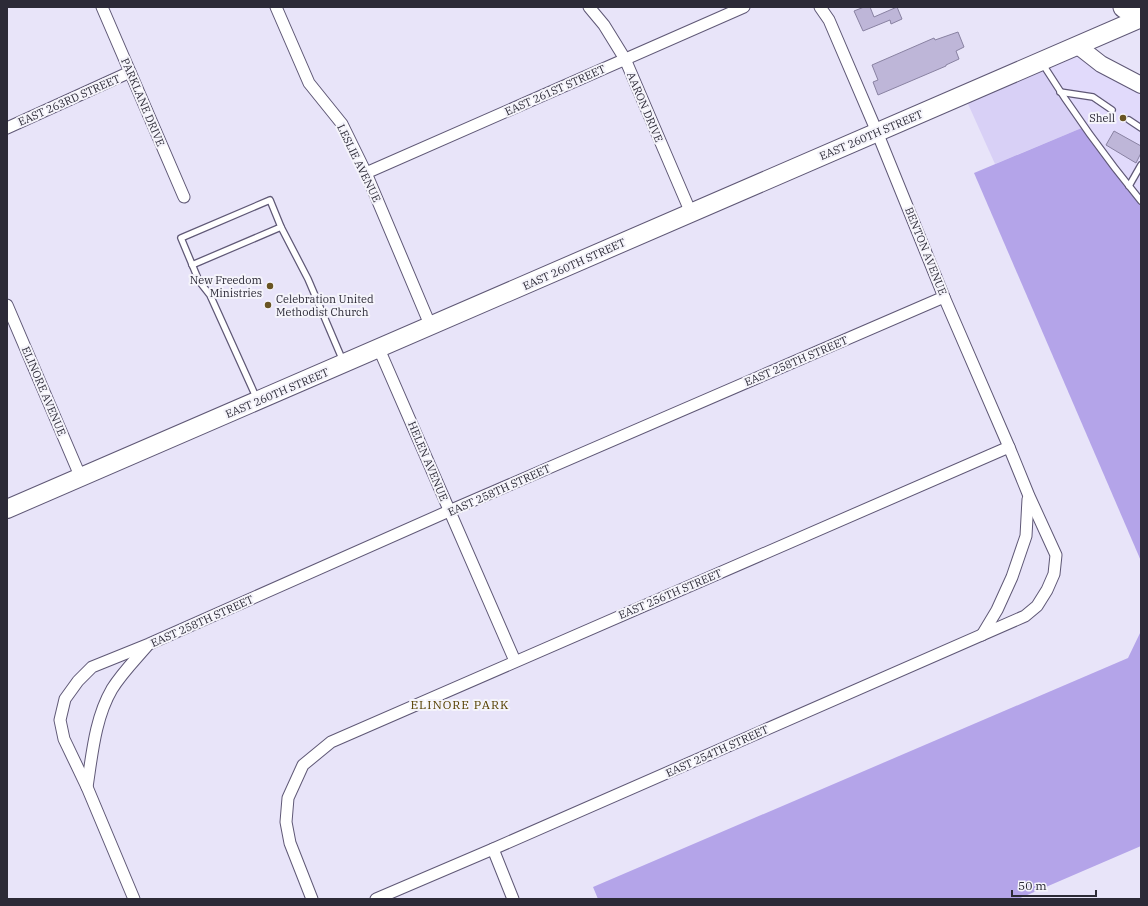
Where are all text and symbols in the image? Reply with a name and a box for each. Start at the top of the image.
street label: PARKLANE DRIVE [118,56,168,148]
street label: EAST 261ST STREET [503,62,607,118]
street label: AARON DRIVE [624,70,666,144]
street label: EAST 263RD STREET [16,71,122,129]
street label: EAST 260TH STREET [817,107,925,163]
place label: Shell [1089,111,1115,125]
marker: Shell [1118,113,1128,123]
street label: LESLIE AVENUE [334,122,384,204]
street label: BENTON AVENUE [902,205,950,297]
street label: EAST 260TH STREET [520,235,628,293]
place label: New Freedom Ministries [190,273,263,300]
marker: New Freedom Ministries [265,281,275,291]
place label: Celebration United Methodist Church [276,292,374,319]
marker: Celebration United Methodist Church [263,300,273,310]
street label: EAST 258TH STREET [742,333,850,389]
street label: ELINORE AVENUE [19,344,69,438]
street label: EAST 260TH STREET [223,365,331,421]
street label: HELEN AVENUE [405,419,451,503]
street label: EAST 258TH STREET [445,461,553,519]
street label: EAST 256TH STREET [616,566,724,622]
street label: EAST 258TH STREET [148,592,256,650]
district label: ELINORE PARK [410,697,510,712]
street label: EAST 254TH STREET [663,722,771,780]
scale bar [1012,872,1096,898]
text: 50 m [1018,878,1047,893]

